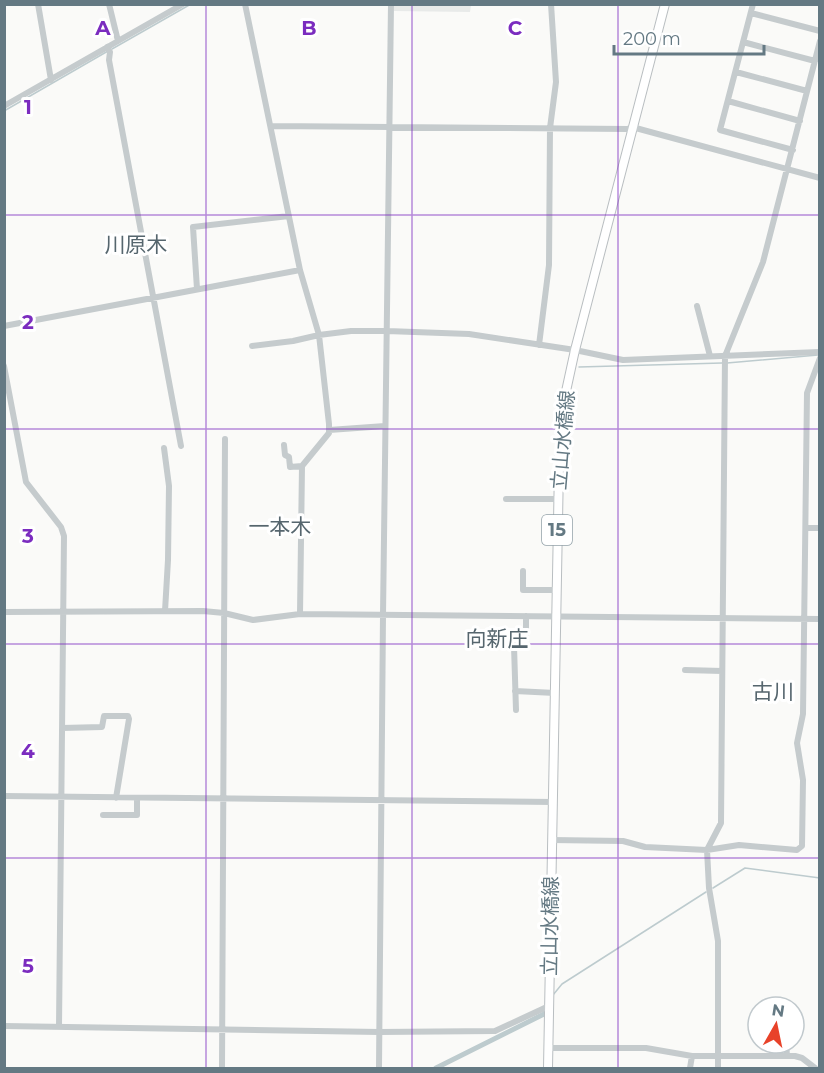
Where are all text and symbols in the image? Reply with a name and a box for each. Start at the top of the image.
text: A [94,16,111,40]
text: B [301,16,317,40]
text: C [508,16,523,40]
scale bar [614,18,764,56]
text: 200 m [623,28,681,50]
text: 1 [24,95,32,119]
district label: 川原木 [105,232,168,257]
text: 2 [22,310,34,334]
street label: 立山水橋線 [547,389,579,491]
district label: 一本木 [249,514,312,539]
road number: 15 [542,515,572,545]
text: 3 [21,524,34,548]
district label: 向新庄 [466,626,529,651]
district label: 古川 [752,679,794,704]
text: 4 [21,739,35,763]
street label: 立山水橋線 [537,876,563,976]
text: 5 [22,954,34,978]
north arrow [746,995,806,1055]
text: N [770,1000,786,1021]

